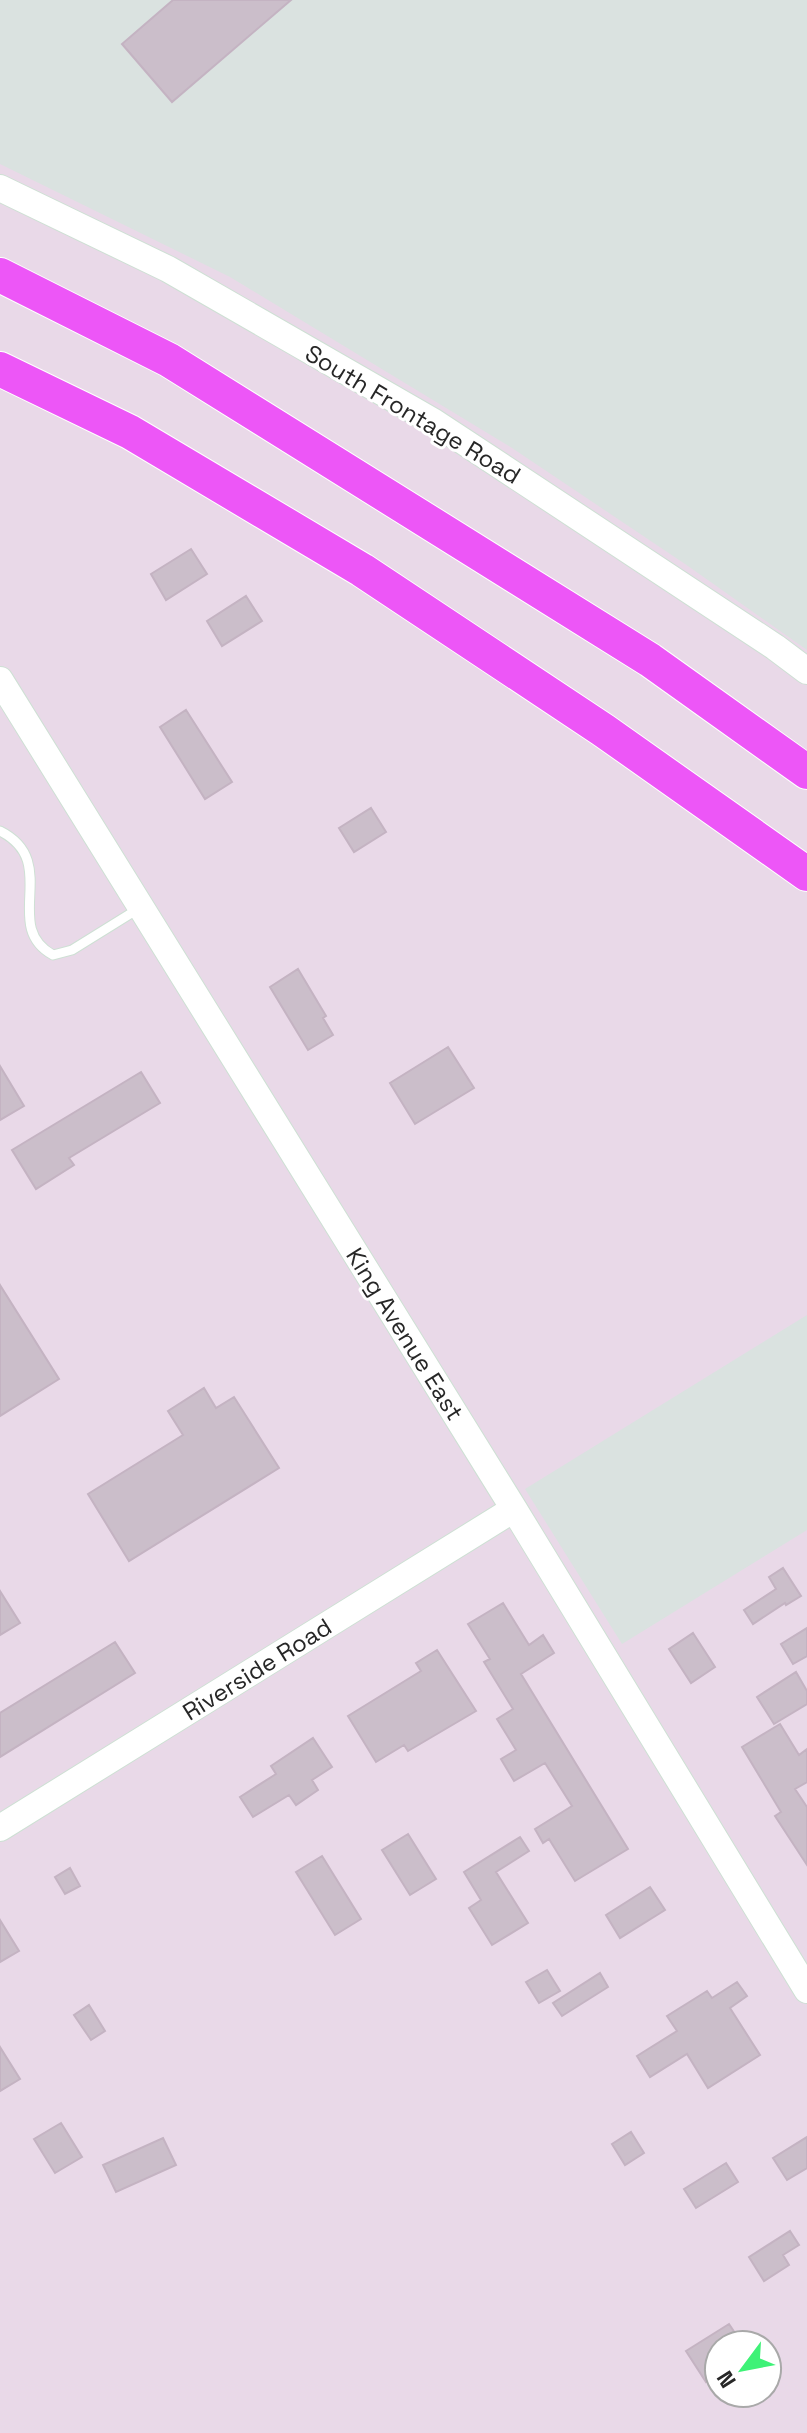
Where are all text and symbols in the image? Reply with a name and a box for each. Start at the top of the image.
street label: South Frontage Road [300,337,526,491]
street label: King Avenue East [339,1242,471,1426]
street label: Riverside Road [177,1611,337,1727]
north arrow [703,2329,783,2409]
text: N [710,2366,742,2393]

